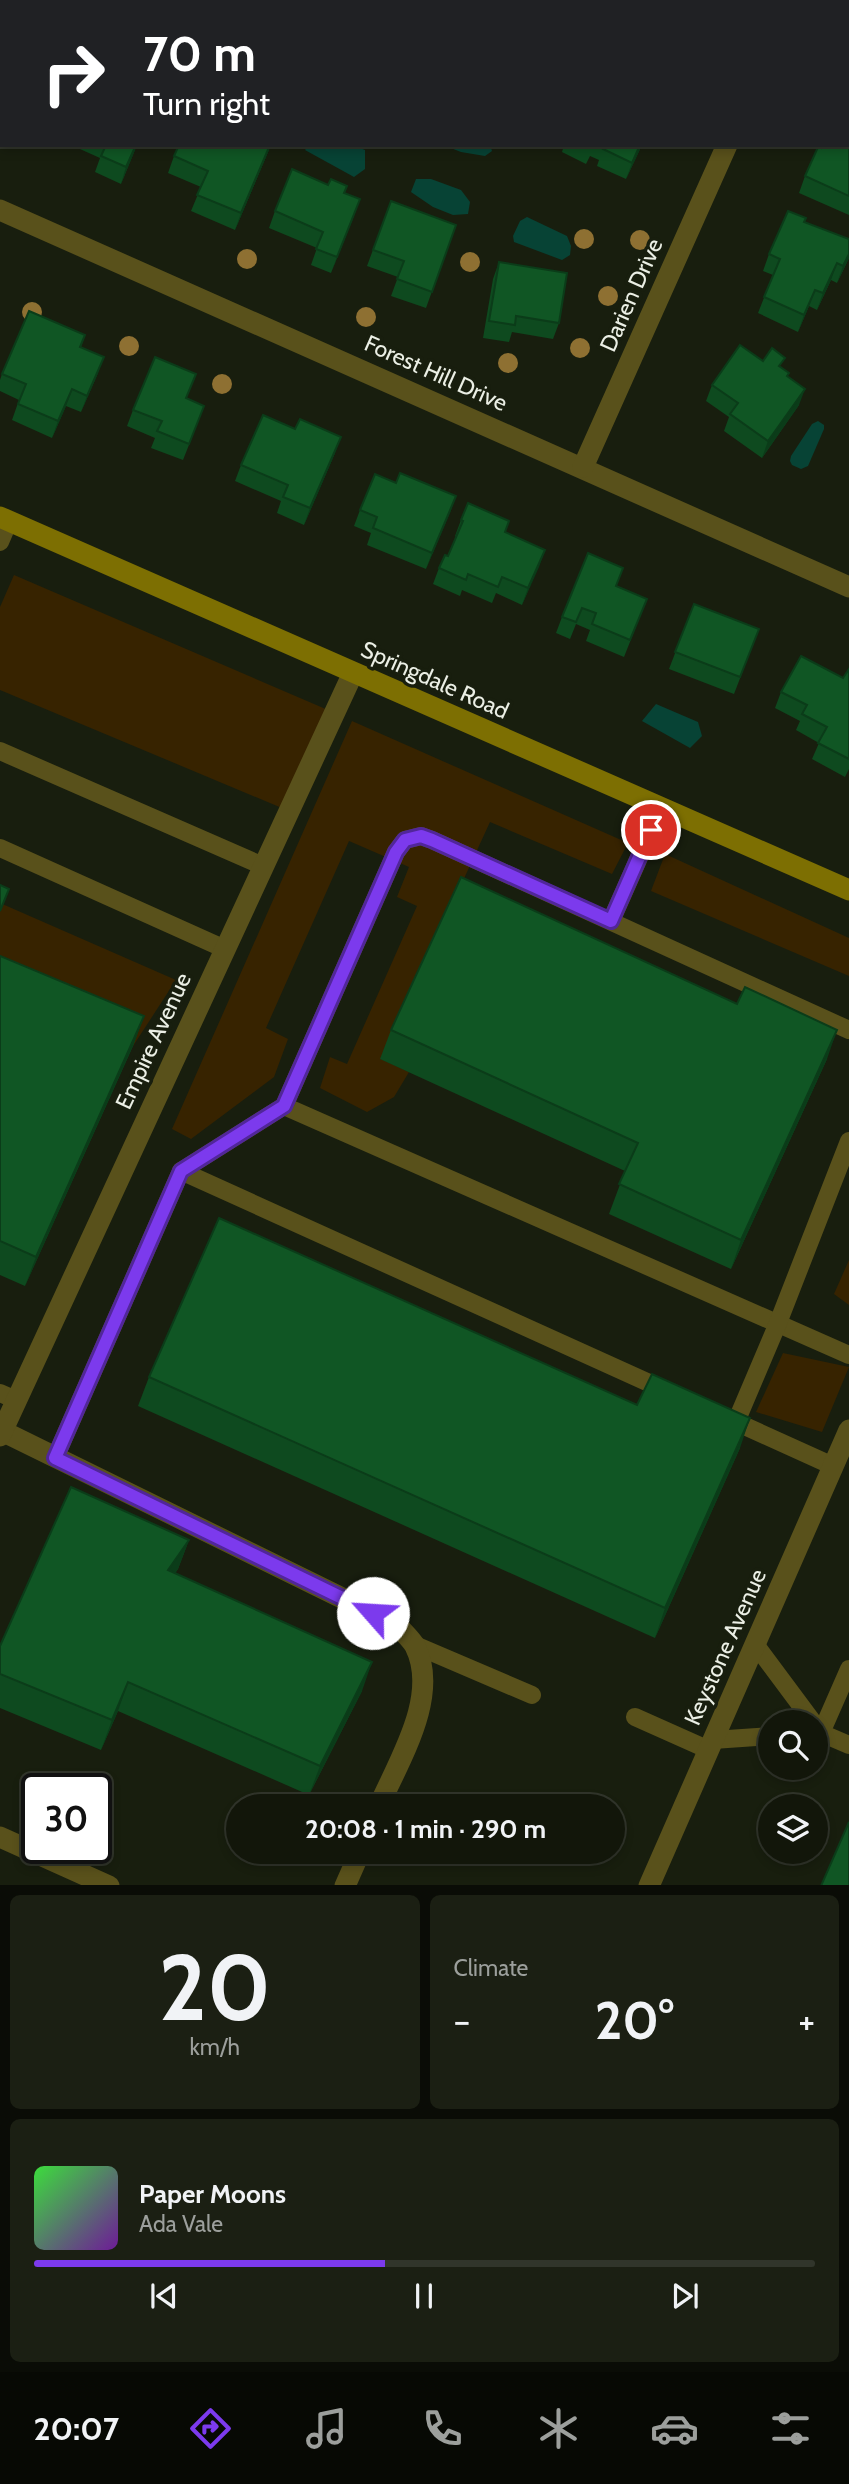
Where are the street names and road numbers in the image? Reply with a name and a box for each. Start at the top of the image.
street label: Darien Drive [594,234,669,356]
street label: Forest Hill Drive [360,329,512,417]
street label: Springdale Road [357,635,513,725]
street label: Empire Avenue [109,968,197,1114]
street label: Keystone Avenue [678,1564,772,1729]

